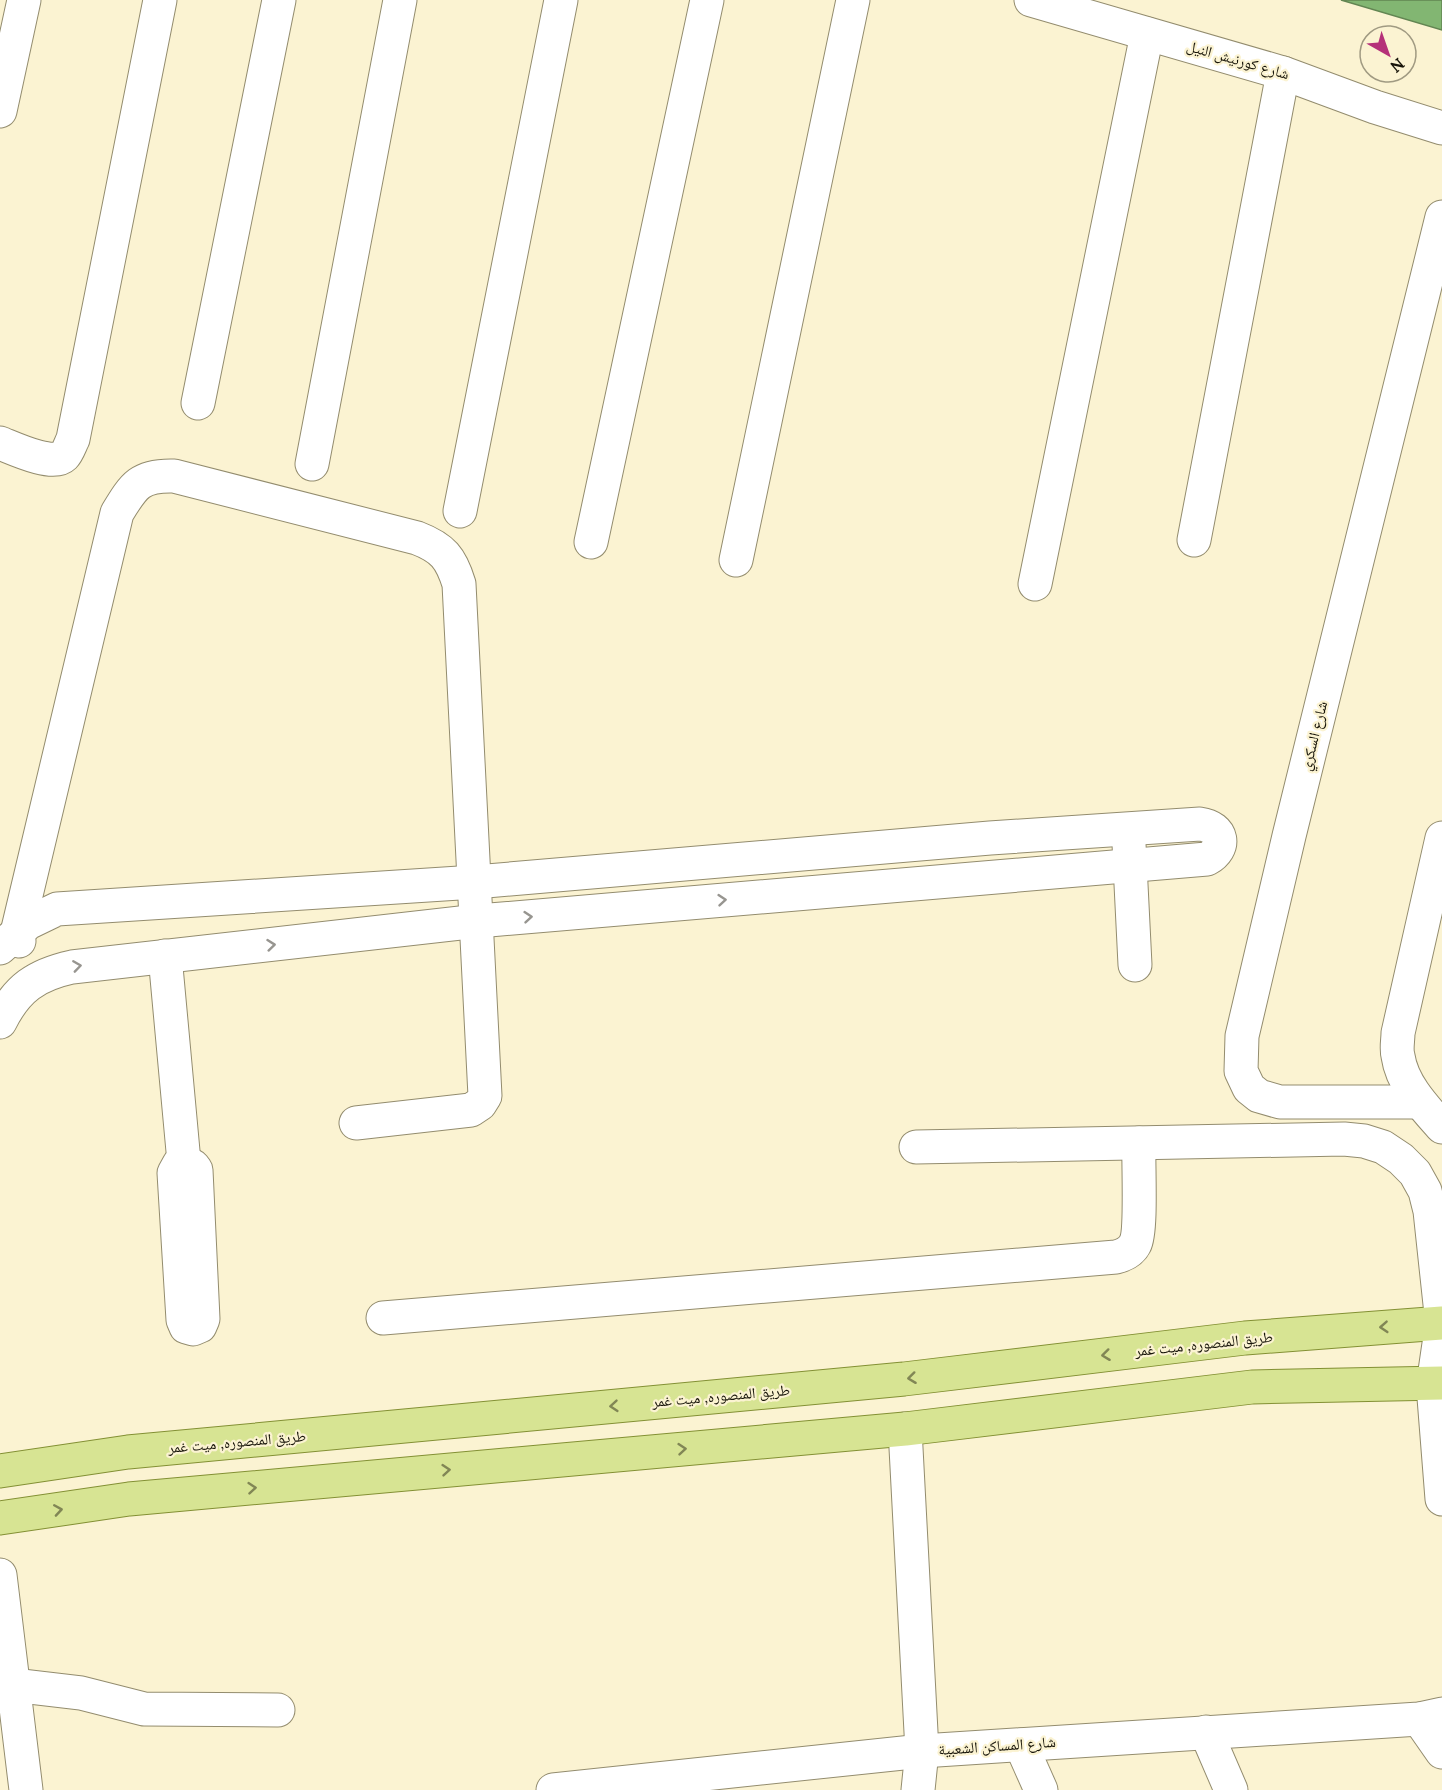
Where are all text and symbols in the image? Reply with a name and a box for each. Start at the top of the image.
north arrow [1358,24,1418,84]
street label: شارع كورنيش النيل [1184,36,1292,84]
text: N [1386,54,1409,77]
street label: شارع السكري [1296,699,1334,773]
one-way arrow [717,894,726,907]
one-way arrow [523,911,532,924]
one-way arrow [267,939,276,951]
one-way arrow [73,961,82,973]
one-way arrow [1379,1321,1388,1334]
street label: طريق المنصوره, ميت غمر [1133,1327,1274,1361]
one-way arrow [1101,1348,1111,1360]
one-way arrow [908,1371,917,1384]
street label: طريق المنصوره, ميت غمر [650,1380,791,1412]
one-way arrow [609,1399,618,1412]
street label: طريق المنصوره, ميت غمر [166,1426,307,1458]
one-way arrow [677,1443,686,1456]
one-way arrow [441,1464,450,1477]
one-way arrow [247,1482,256,1495]
one-way arrow [53,1504,62,1516]
street label: شارع المساكن الشعبية [938,1732,1056,1760]

